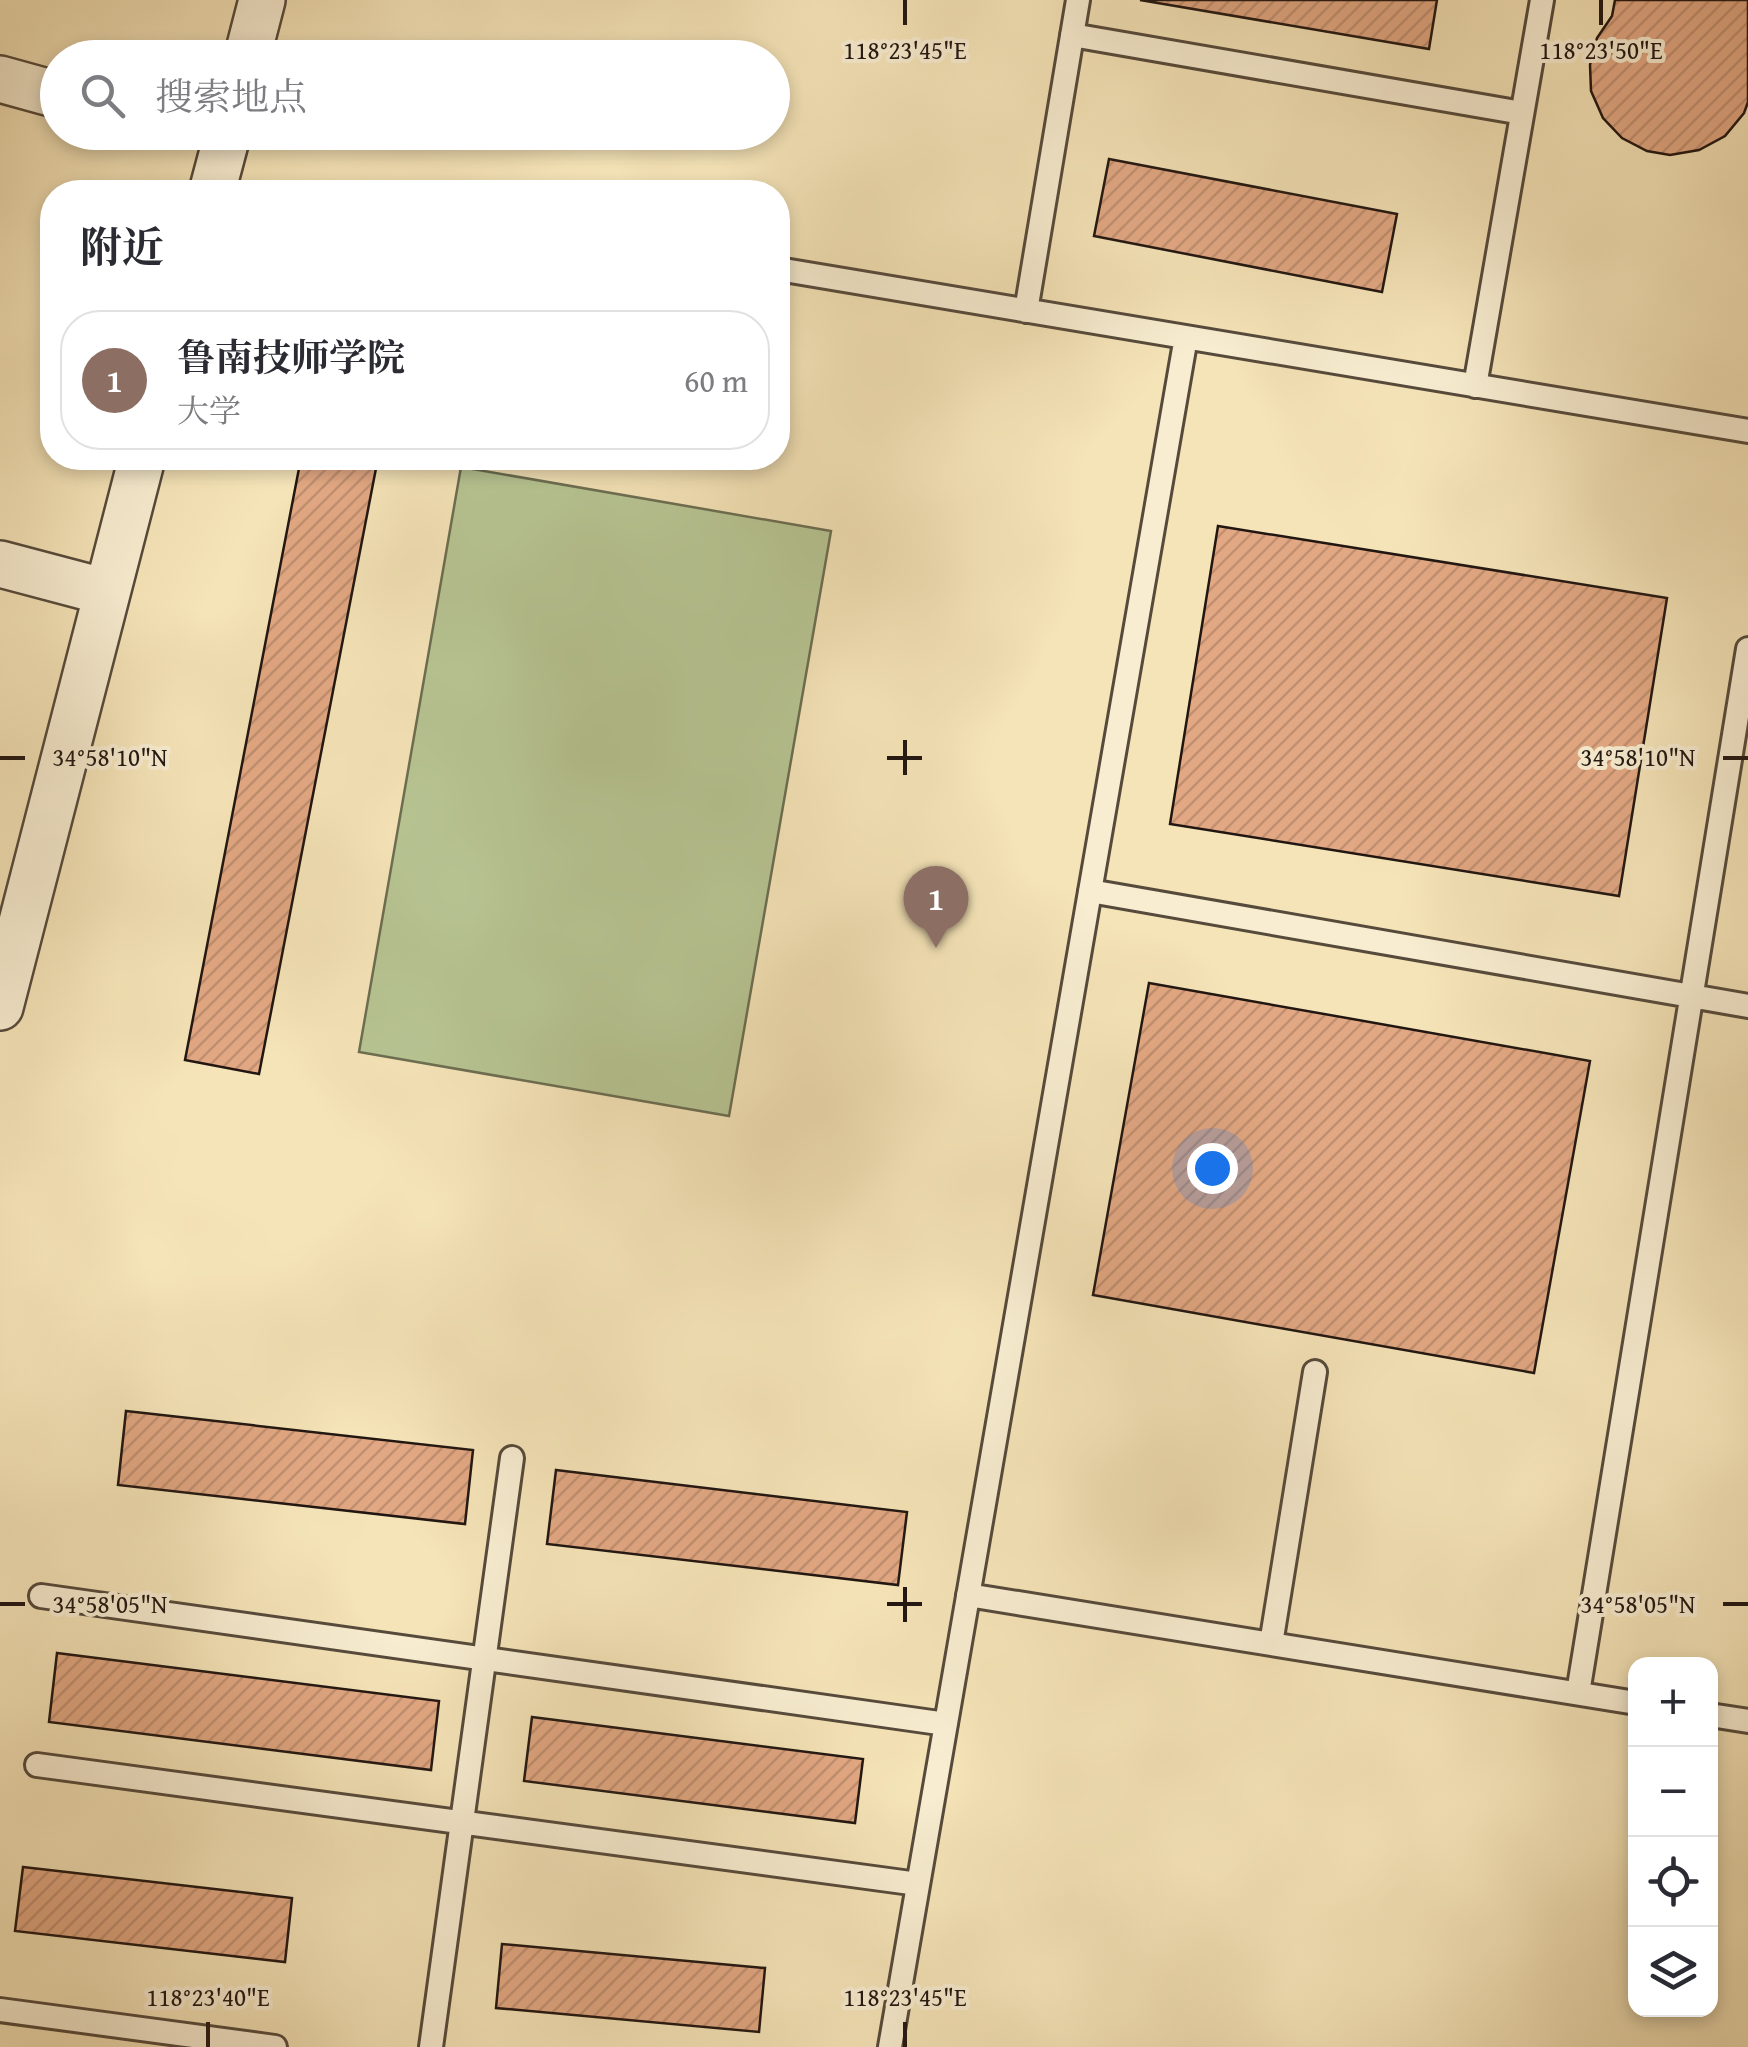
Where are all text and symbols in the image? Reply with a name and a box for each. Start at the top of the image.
text: 118°23'45"E [843,32,967,68]
text: 118°23'50"E [1539,32,1663,68]
search box [40,40,790,150]
icon: search [75,68,130,123]
text: 搜索地点 [155,68,307,124]
text: 附近 [80,216,164,277]
text: 鲁南技师学院 [177,329,405,385]
text: 1 [106,357,123,404]
text: 60 m [684,357,748,404]
text: 大学 [177,387,241,434]
text: 34°58'10"N [53,739,167,775]
text: 34°58'10"N [1581,739,1695,775]
pin: 1 [904,866,968,948]
your location [1187,1143,1238,1194]
text: 34°58'05"N [53,1586,167,1622]
text: 34°58'05"N [1581,1586,1695,1622]
map controls [1628,1657,1718,2017]
button: + [1628,1657,1718,1747]
button: − [1628,1747,1718,1837]
button: locate [1628,1837,1718,1927]
button: layers [1628,1927,1718,2017]
text: 118°23'40"E [146,1979,270,2015]
text: 118°23'45"E [843,1979,967,2015]

